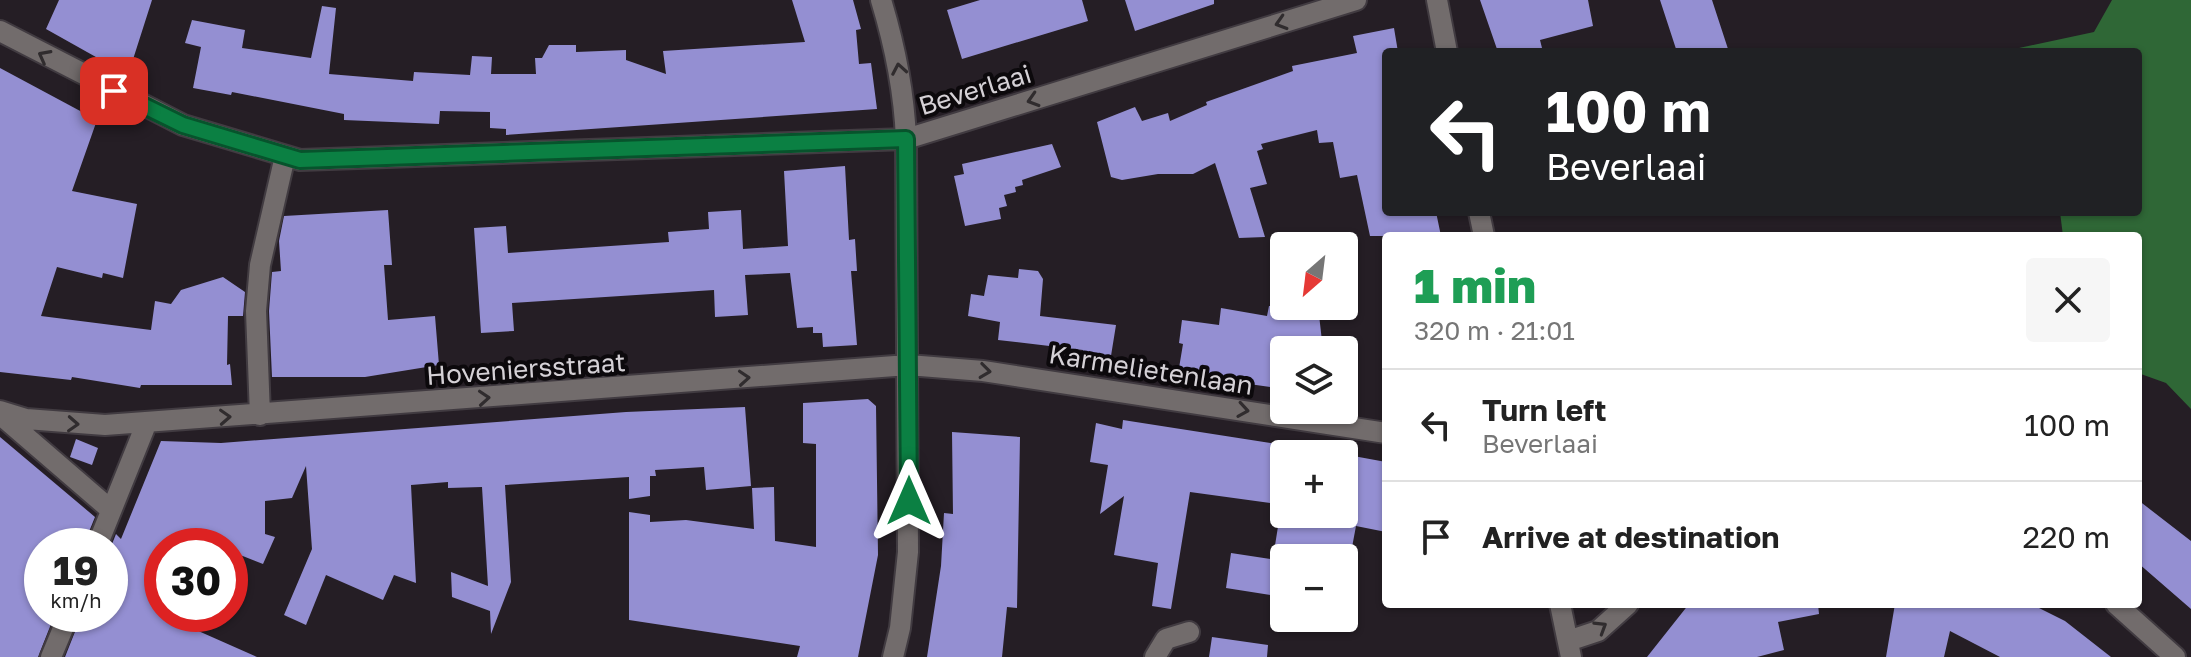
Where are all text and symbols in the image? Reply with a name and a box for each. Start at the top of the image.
one-way arrow [1275,14,1288,30]
one-way arrow [38,50,53,65]
pin [80,57,148,125]
street label: Beverlaai [915,58,1035,121]
one-way arrow [891,62,908,75]
icon: arrive [92,69,136,113]
text: 100 m [1546,77,1711,144]
icon: left [1414,80,1518,184]
one-way arrow [1026,91,1040,107]
text: Beverlaai [1546,145,1707,188]
north arrow [1270,232,1358,320]
map controls [1270,232,1358,632]
text: 1 min [1414,256,1536,314]
button: close [2026,258,2110,342]
text: 320 m · 21:01 [1414,315,1575,346]
button: layers [1270,336,1358,424]
street label: Karmelietenlaan [1047,338,1255,401]
street label: Hoveniersstraat [425,346,627,391]
one-way arrow [979,363,992,380]
one-way arrow [738,370,751,387]
one-way arrow [478,390,491,407]
text: Turn left [1482,392,1607,428]
one-way arrow [1236,401,1249,418]
icon: left [1414,403,1458,447]
text: 100 m [2024,407,2110,443]
one-way arrow [219,409,232,426]
one-way arrow [67,415,80,432]
text: Beverlaai [1482,428,1598,459]
button: + [1270,440,1358,528]
position arrow [867,459,951,543]
icon: arrive [1414,515,1458,559]
text: Arrive at destination [1482,519,1779,555]
text: 220 m [2023,519,2110,555]
speed limit sign: 30 [144,528,248,632]
button: − [1270,544,1358,632]
text: 19 [53,546,99,594]
text: km/h [51,588,101,612]
one-way arrow [1592,621,1607,637]

